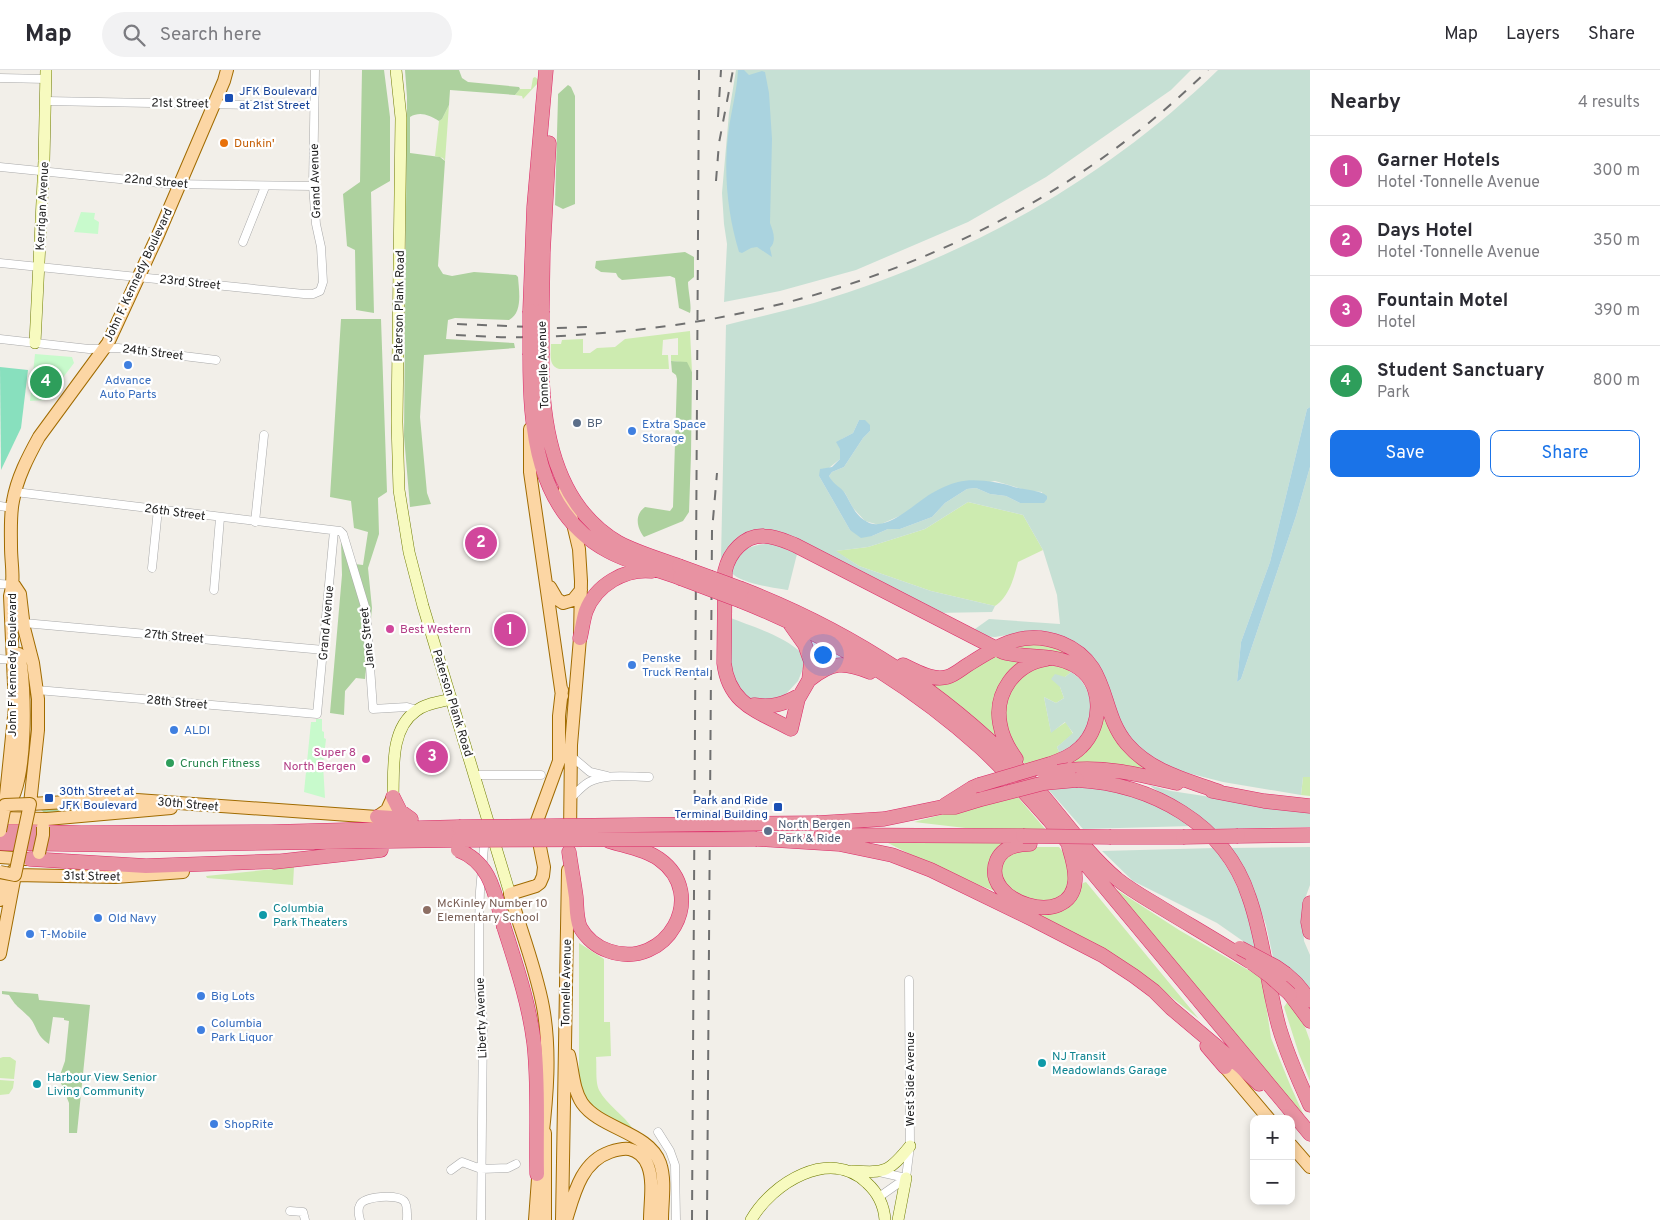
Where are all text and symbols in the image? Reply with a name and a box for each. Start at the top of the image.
search box [102,12,452,57]
text: Map [25,20,72,50]
icon: search [120,21,148,49]
text: Search here [160,23,261,47]
text: Map [1444,23,1478,46]
text: Layers [1506,23,1560,46]
text: Share [1588,23,1635,46]
place label: JFK Boulevard at 21st Street [239,84,317,114]
text: Nearby [1330,89,1401,116]
marker: JFK Boulevard at 21st Street [223,92,235,104]
text: 4 results [1578,93,1640,113]
street label: 21st Street [151,95,209,113]
place label: Dunkin' [234,136,275,152]
marker: Dunkin' [218,137,230,149]
street label: Grand Avenue [307,143,325,219]
text: Garner Hotels [1377,149,1500,173]
street label: Kerrigan Avenue [33,161,53,251]
text: 1 [1343,161,1349,181]
text: 300 m [1593,161,1640,181]
street label: 22nd Street [123,171,189,193]
text: Hotel · Tonnelle Avenue [1377,173,1540,193]
street label: John F. Kennedy Boulevard [101,206,177,345]
text: Days Hotel [1377,219,1473,243]
text: 2 [1341,231,1351,251]
text: 350 m [1593,231,1640,251]
text: Hotel · Tonnelle Avenue [1377,243,1540,263]
street label: Paterson Plank Road [391,250,409,362]
street label: 23rd Street [158,272,221,294]
text: Fountain Motel [1377,289,1508,313]
text: 3 [1341,301,1351,321]
text: 390 m [1594,301,1640,321]
text: Hotel [1377,313,1416,333]
street label: Tonnelle Avenue [534,321,554,409]
street label: 24th Street [121,341,184,365]
marker: Advance Auto Parts [122,359,134,371]
text: Student Sanctuary [1377,359,1544,383]
pin: 4 [30,363,62,401]
text: 4 [1341,371,1351,391]
text: 800 m [1593,371,1640,391]
place label: Advance Auto Parts [99,373,157,403]
text: Park [1377,383,1410,403]
place label: BP [587,416,603,432]
marker: BP [571,417,583,429]
place label: Extra Space Storage [642,417,706,447]
marker: Extra Space Storage [626,425,638,437]
button: Save [1330,430,1480,477]
button: Share [1490,430,1640,477]
street label: 26th Street [143,501,206,525]
pin: 2 [465,524,497,562]
street label: Grand Avenue [316,585,338,661]
street label: John F Kennedy Boulevard [5,593,21,737]
street label: Jane Street [357,606,379,670]
pin: 1 [494,611,526,649]
place label: Best Western [400,622,471,638]
marker: Best Western [384,623,396,635]
street label: 27th Street [143,626,205,648]
your location [810,642,836,668]
street label: Paterson Plank Road [428,648,476,759]
place label: Penske Truck Rental [642,651,709,681]
marker: Penske Truck Rental [626,659,638,671]
street label: 28th Street [146,692,208,714]
place label: ALDI [184,723,210,739]
marker: ALDI [168,724,180,736]
pin: 3 [416,738,448,776]
place label: Super 8 North Bergen [283,745,356,775]
marker: Super 8 North Bergen [360,753,372,765]
place label: Crunch Fitness [180,756,260,772]
marker: Crunch Fitness [164,757,176,769]
place label: 30th Street at JFK Boulevard [59,784,137,814]
marker: 30th Street at JFK Boulevard [43,792,55,804]
place label: Park and Ride Terminal Building [674,793,768,823]
street label: 30th Street [156,794,219,816]
marker: Park and Ride Terminal Building [772,801,784,813]
place label: North Bergen Park & Ride [778,817,851,847]
marker: North Bergen Park & Ride [762,825,774,837]
street label: 31st Street [63,869,121,885]
place label: McKinley Number 10 Elementary School [437,896,548,926]
place label: Columbia Park Theaters [273,901,348,931]
marker: McKinley Number 10 Elementary School [421,904,433,916]
marker: Columbia Park Theaters [257,909,269,921]
place label: Old Navy [108,911,157,927]
marker: Old Navy [92,912,104,924]
place label: T-Mobile [40,927,87,943]
marker: T-Mobile [24,928,36,940]
street label: Tonnelle Avenue [558,939,576,1027]
street label: Liberty Avenue [473,977,491,1059]
place label: Big Lots [211,989,255,1005]
marker: Big Lots [195,990,207,1002]
place label: Columbia Park Liquor [211,1016,273,1046]
marker: Columbia Park Liquor [195,1024,207,1036]
street label: West Side Avenue [903,1032,919,1126]
place label: NJ Transit Meadowlands Garage [1052,1049,1167,1079]
marker: NJ Transit Meadowlands Garage [1036,1057,1048,1069]
place label: Harbour View Senior Living Community [47,1070,157,1100]
marker: Harbour View Senior Living Community [31,1078,43,1090]
map controls [1250,1115,1295,1205]
button: + [1250,1115,1295,1160]
place label: ShopRite [224,1117,273,1133]
marker: ShopRite [208,1118,220,1130]
button: − [1250,1160,1295,1205]

